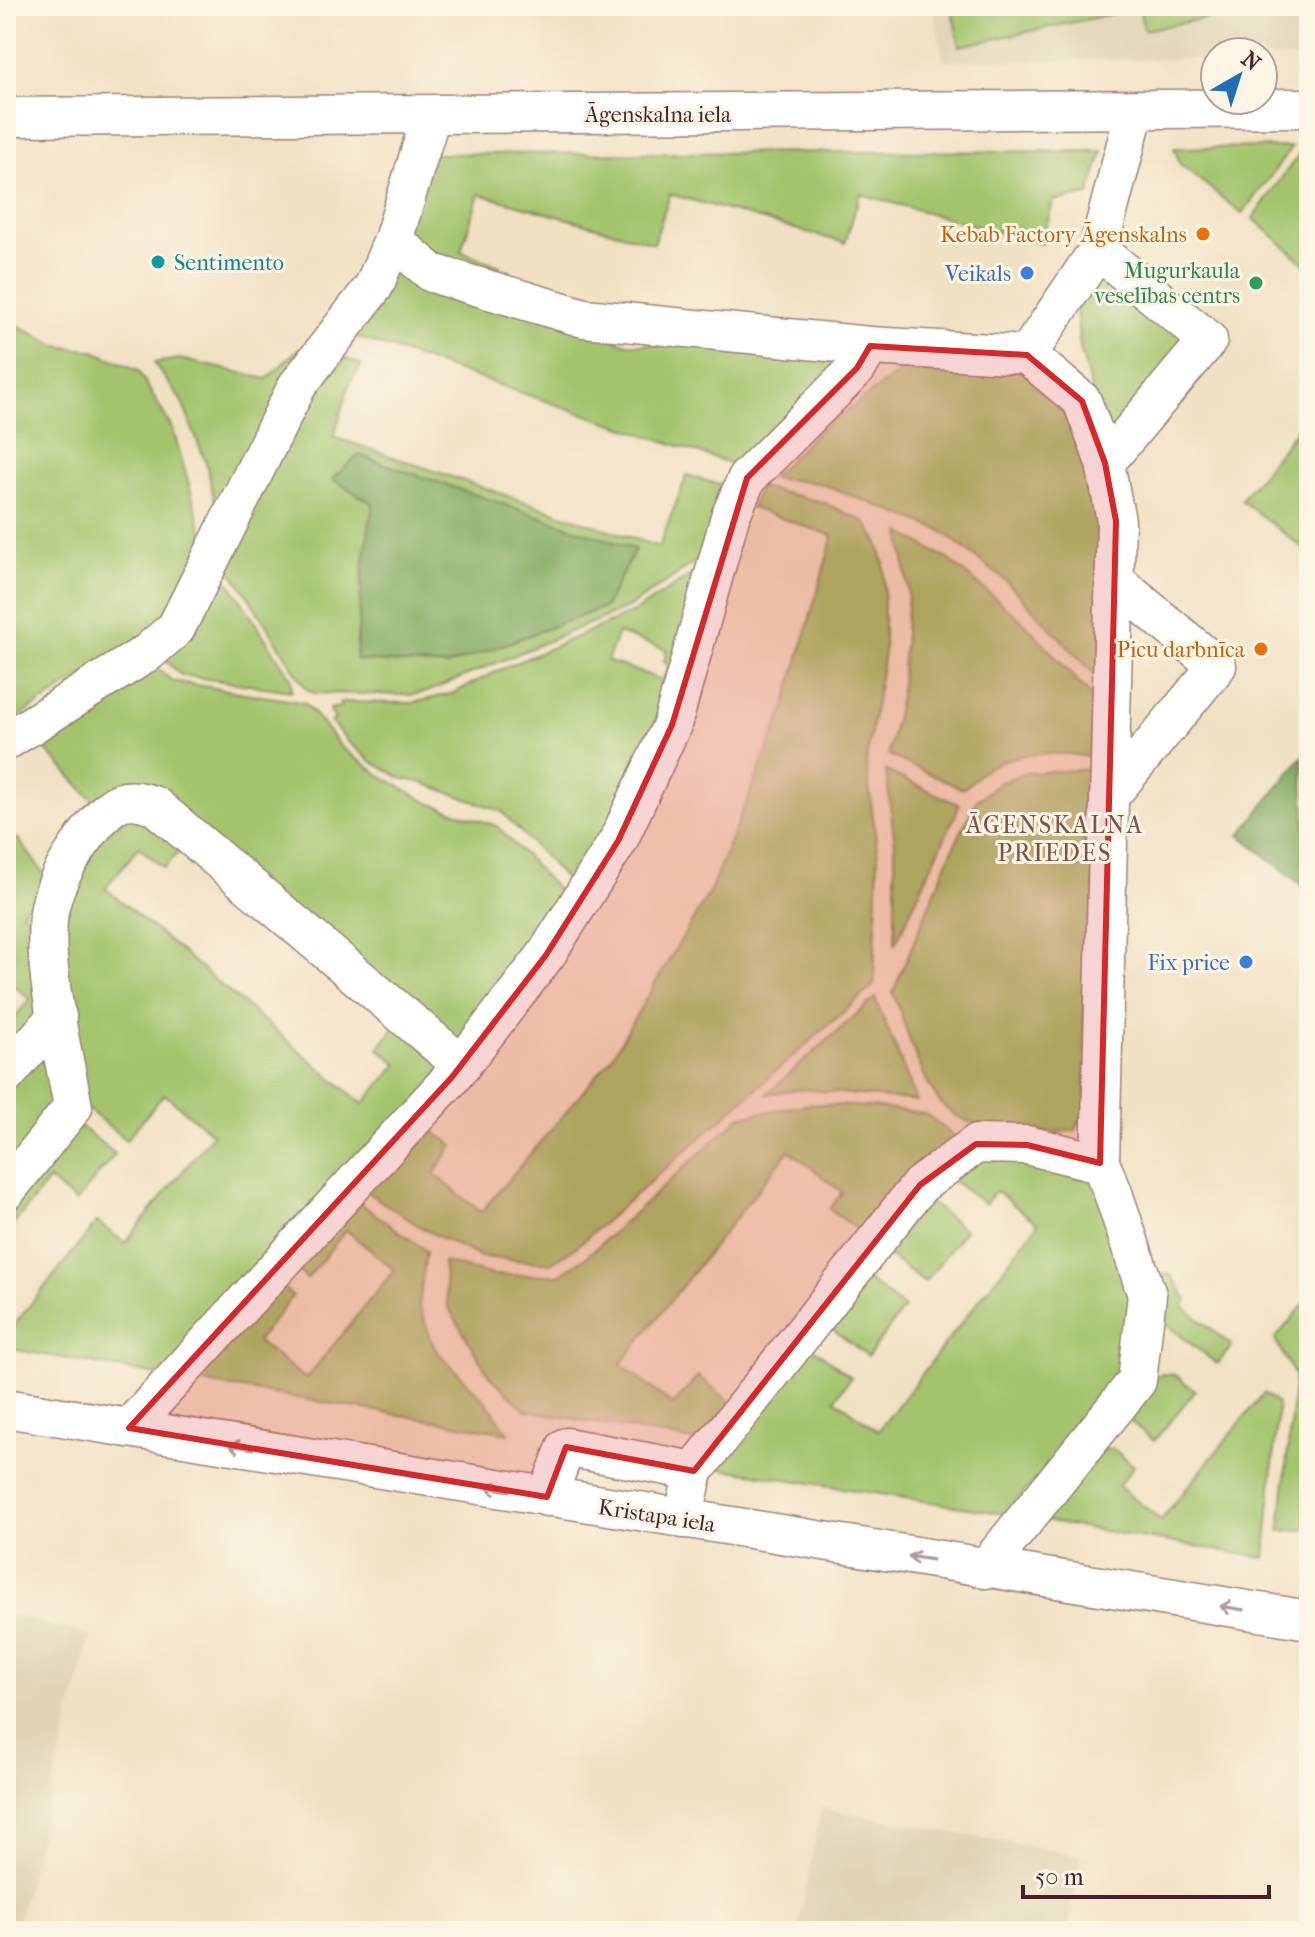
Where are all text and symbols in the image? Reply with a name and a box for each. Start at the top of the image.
north arrow [1199,36,1279,116]
text: N [1236,46,1266,77]
street label: Āgenskalna iela [584,102,732,128]
place label: Kebab Factory Āgenskalns [940,222,1187,248]
marker: Kebab Factory Āgenskalns [1194,225,1212,243]
place label: Sentimento [174,250,284,276]
marker: Sentimento [149,253,167,271]
place label: Mugurkaula veselības centrs [1094,258,1241,309]
place label: Veikals [944,261,1011,287]
marker: Veikals [1018,264,1036,282]
marker: Mugurkaula veselības centrs [1247,274,1265,292]
place label: Picu darbnīca [1117,637,1246,663]
marker: Picu darbnīca [1252,640,1270,658]
district label: ĀGENSKALNA PRIEDES [965,811,1144,867]
place label: Fix price [1147,950,1230,976]
marker: Fix price [1237,953,1255,971]
one-way arrow [229,1438,254,1453]
one-way arrow [485,1481,511,1496]
street label: Kristapa iela [596,1494,718,1538]
one-way arrow [908,1550,933,1565]
one-way arrow [1220,1600,1245,1615]
scale bar [1023,1849,1269,1899]
text: 50 m [1035,1863,1084,1891]

